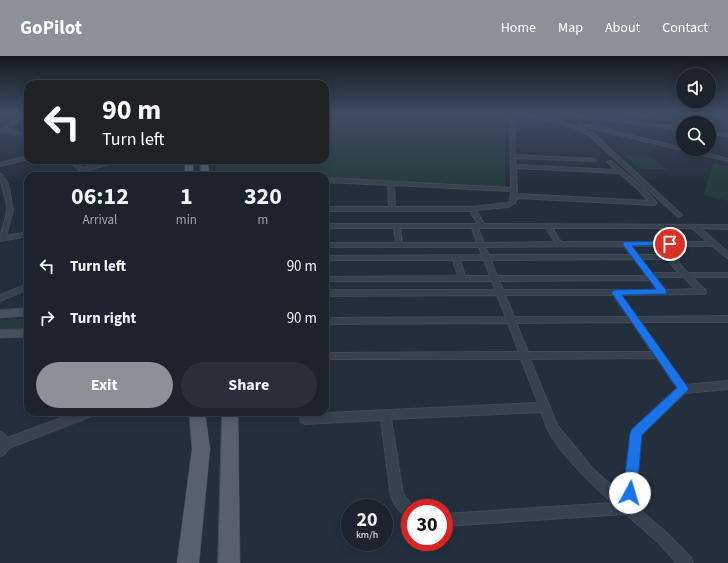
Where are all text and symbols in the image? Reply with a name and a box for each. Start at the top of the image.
text: GoPilot [20,15,82,42]
text: Home [501,18,536,38]
text: Map [558,18,583,38]
text: About [605,18,640,38]
text: Contact [662,18,708,38]
map controls [676,68,716,156]
button: sound [676,68,716,108]
text: 90 m [102,90,161,130]
icon: left [36,96,88,148]
button: search [676,116,716,156]
text: Turn left [102,127,164,152]
text: 06:12 [71,179,129,214]
text: 1 [180,179,193,214]
text: 320 [244,179,282,214]
text: Arrival [82,211,117,229]
text: min [176,211,197,229]
text: m [258,211,268,229]
pin [653,227,687,261]
icon: arrive [659,233,681,255]
icon: left [36,255,58,277]
text: Turn left [70,256,126,277]
text: 90 m [287,256,317,277]
icon: right [36,307,58,329]
text: Turn right [70,308,136,329]
text: 90 m [287,308,317,329]
button: Exit [36,362,173,408]
button: Share [181,362,317,408]
position arrow [609,472,651,514]
speed limit sign: 30 [401,499,453,551]
text: 20 [356,506,378,534]
text: km/h [356,528,378,542]

